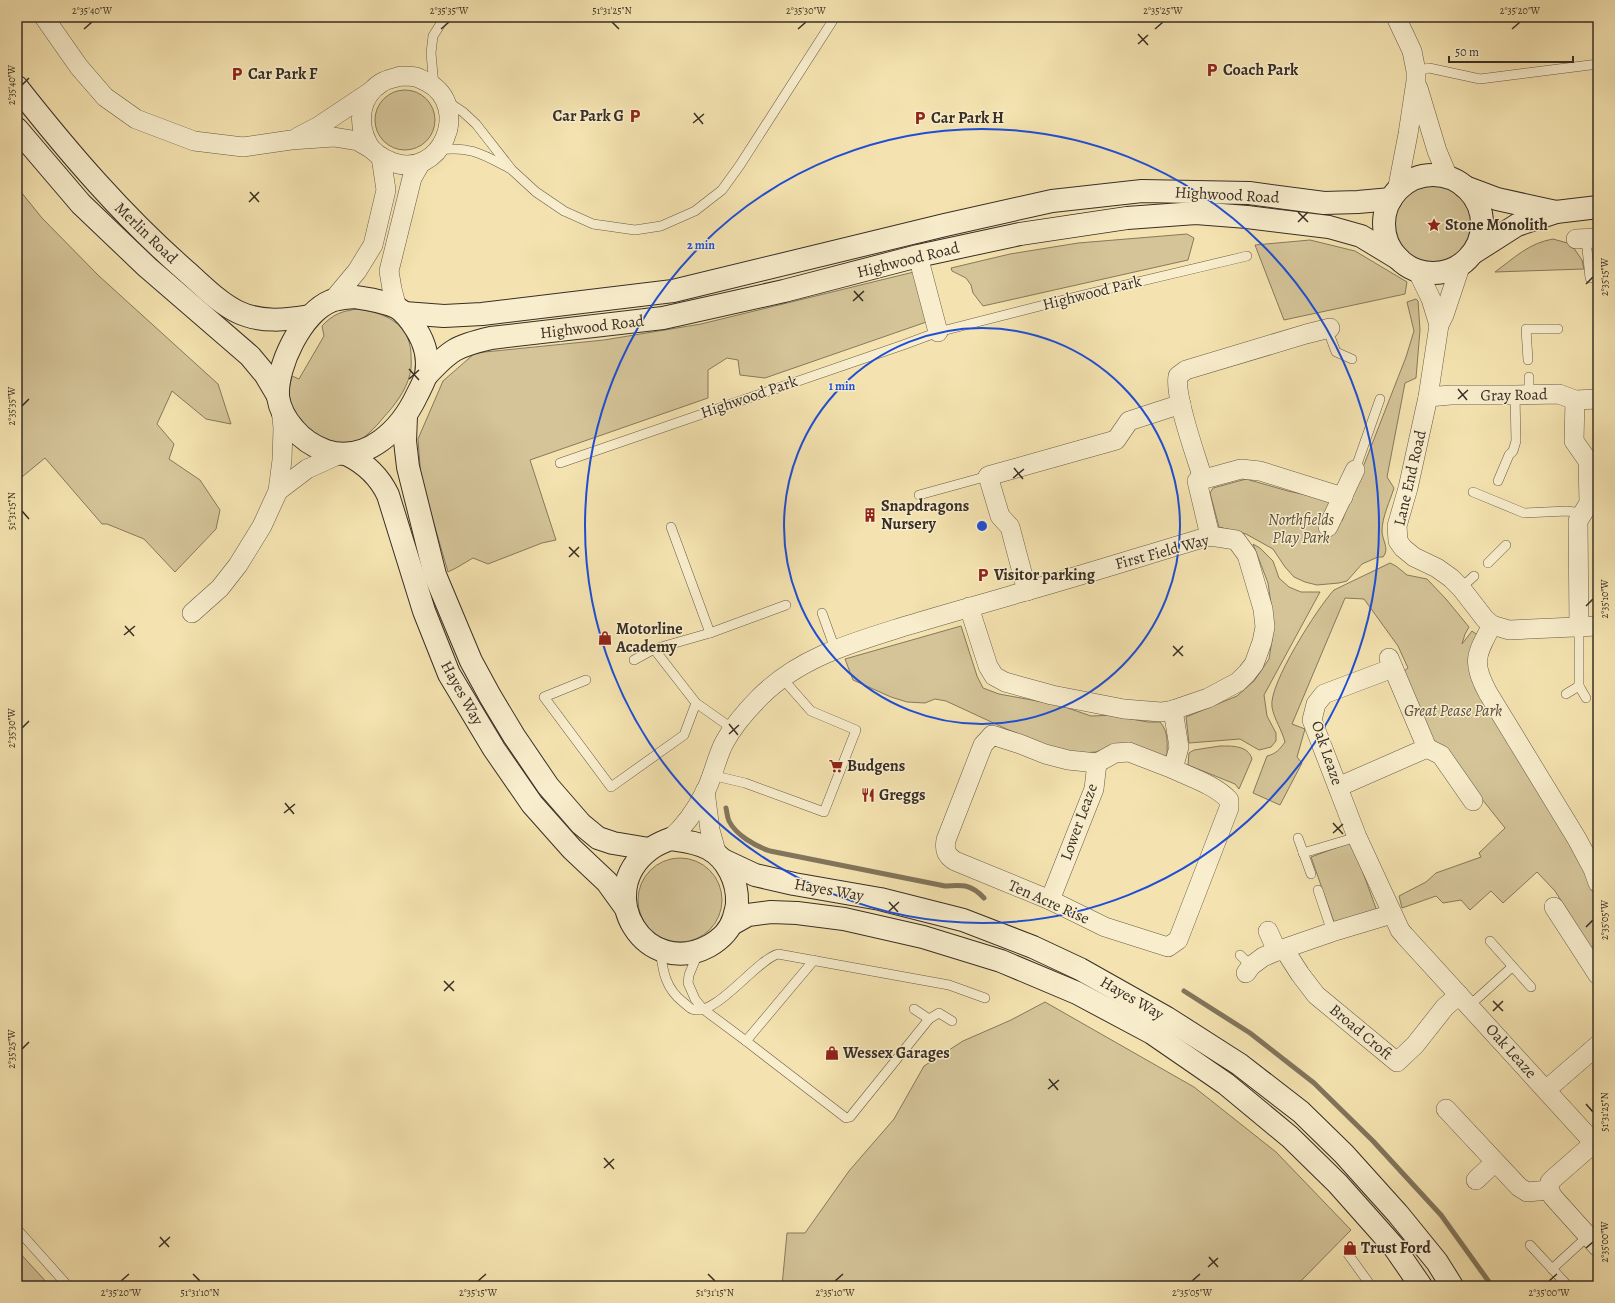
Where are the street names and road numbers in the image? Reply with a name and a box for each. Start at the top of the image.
street label: Highwood Road [1174,181,1280,209]
street label: Merlin Road [110,197,183,269]
street label: Highwood Road [855,237,962,283]
street label: Highwood Park [1040,270,1144,316]
street label: Highwood Road [539,310,646,344]
street label: Highwood Park [697,370,801,424]
street label: Gray Road [1480,383,1548,407]
street label: Lane End Road [1388,428,1432,528]
street label: First Field Way [1113,529,1212,575]
street label: Hayes Way [435,657,489,730]
street label: Oak Leaze [1306,718,1348,788]
street label: Lower Leaze [1055,780,1103,864]
street label: Hayes Way [792,873,866,907]
street label: Ten Acre Rise [1005,874,1093,930]
street label: Hayes Way [1096,971,1169,1026]
street label: Broad Croft [1325,999,1397,1065]
street label: Oak Leaze [1480,1019,1542,1083]

